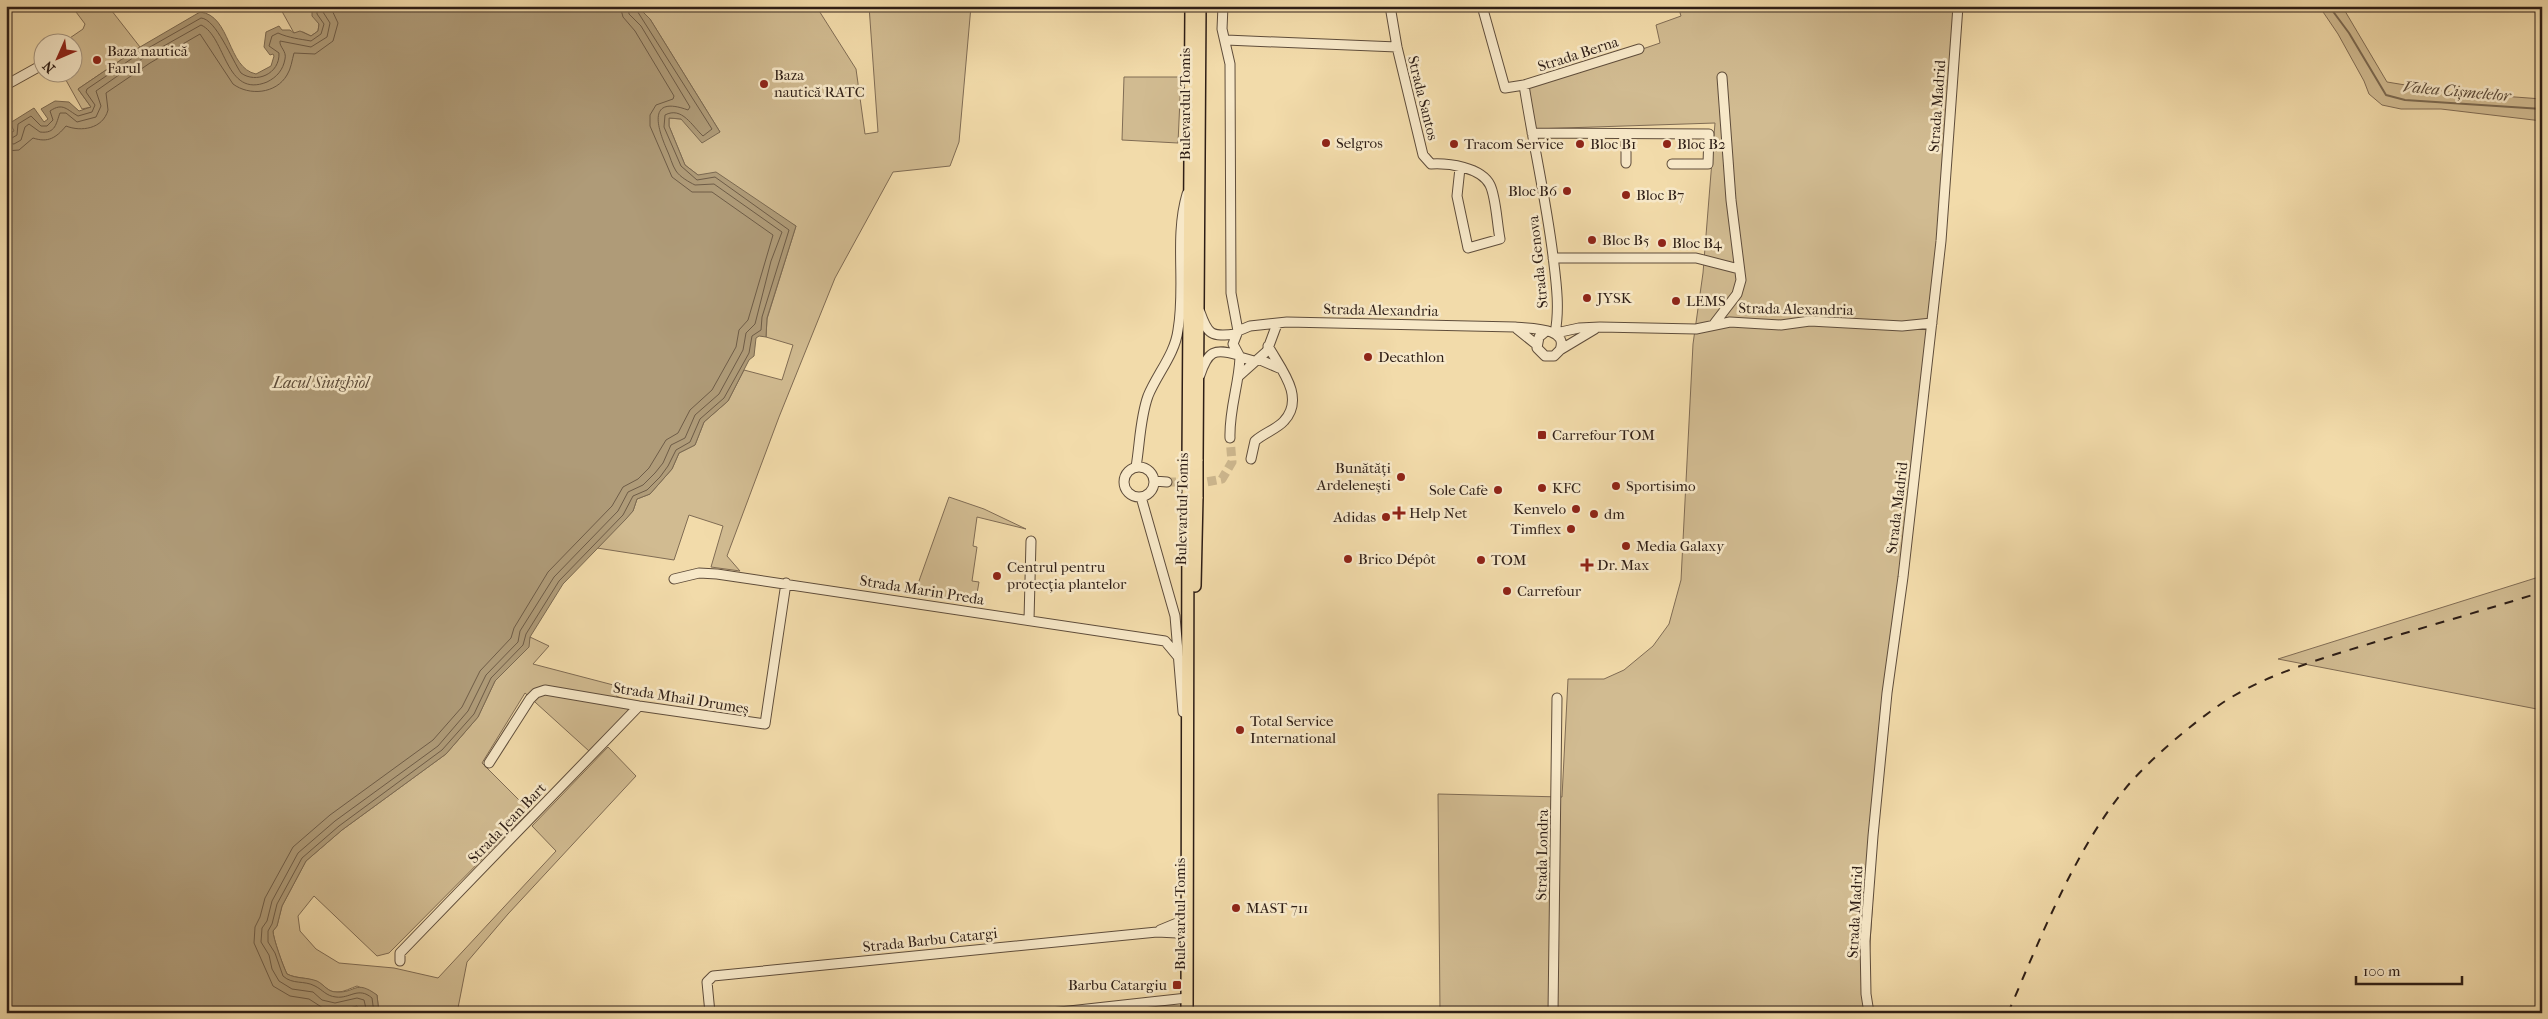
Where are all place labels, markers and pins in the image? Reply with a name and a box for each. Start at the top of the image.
place label: Baza nautică Farul [107,42,189,77]
marker: Baza nautică Farul [91,54,103,66]
place label: Baza nautică RATC [774,66,865,101]
marker: Baza nautică RATC [758,78,770,90]
place label: Selgros [1336,134,1383,152]
place label: Tracom Service [1464,135,1564,153]
place label: Bloc B1 [1590,135,1636,153]
place label: Bloc B2 [1677,135,1726,153]
marker: Selgros [1320,137,1332,149]
marker: Tracom Service [1448,138,1460,150]
marker: Bloc B1 [1574,138,1586,150]
marker: Bloc B2 [1661,138,1673,150]
place label: Bloc B6 [1508,182,1558,200]
marker: Bloc B6 [1561,185,1573,197]
place label: Bloc B7 [1636,186,1684,204]
marker: Bloc B7 [1620,189,1632,201]
place label: Bloc B5 [1602,231,1649,249]
marker: Bloc B5 [1586,234,1598,246]
place label: Bloc B4 [1672,234,1723,252]
marker: Bloc B4 [1656,237,1668,249]
place label: JYSK [1596,289,1633,307]
marker: JYSK [1581,292,1593,304]
place label: LEMS [1686,292,1726,310]
marker: LEMS [1670,295,1682,307]
place label: Decathlon [1378,348,1445,366]
marker: Decathlon [1362,351,1374,363]
place label: Carrefour TOM [1552,426,1655,444]
marker: Carrefour TOM [1536,429,1548,441]
place label: Bunătăți Ardelenești [1316,459,1392,494]
marker: Bunătăți Ardelenești [1395,471,1407,483]
place label: Sportisimo [1626,477,1696,495]
place label: KFC [1552,479,1581,497]
marker: Sportisimo [1610,480,1622,492]
place label: Sole Cafe [1429,481,1489,499]
marker: KFC [1536,482,1548,494]
marker: Sole Cafe [1492,484,1504,496]
place label: Kenvelo [1513,500,1566,518]
marker: Kenvelo [1570,503,1582,515]
place label: Help Net [1409,504,1468,522]
place label: dm [1604,505,1625,523]
marker: Help Net [1393,507,1405,519]
place label: Adidas [1332,508,1376,526]
marker: dm [1588,508,1600,520]
marker: Adidas [1380,511,1392,523]
place label: Timflex [1511,520,1561,538]
marker: Timflex [1565,523,1577,535]
place label: Media Galaxy [1636,537,1725,555]
marker: Media Galaxy [1620,540,1632,552]
place label: Brico Dépôt [1358,550,1436,568]
place label: TOM [1491,551,1527,569]
marker: Brico Dépôt [1342,553,1354,565]
marker: TOM [1475,554,1487,566]
place label: Dr. Max [1597,556,1649,574]
place label: Centrul pentru protecția plantelor [1006,558,1127,593]
marker: Dr. Max [1581,559,1593,571]
marker: Centrul pentru protecția plantelor [991,570,1003,582]
place label: Carrefour [1517,582,1582,600]
marker: Carrefour [1501,585,1513,597]
place label: Total Service International [1250,712,1336,747]
marker: Total Service International [1234,724,1246,736]
place label: MAST 711 [1246,899,1308,917]
marker: MAST 711 [1230,902,1242,914]
place label: Barbu Catargiu [1068,976,1168,994]
marker: Barbu Catargiu [1171,979,1183,991]

